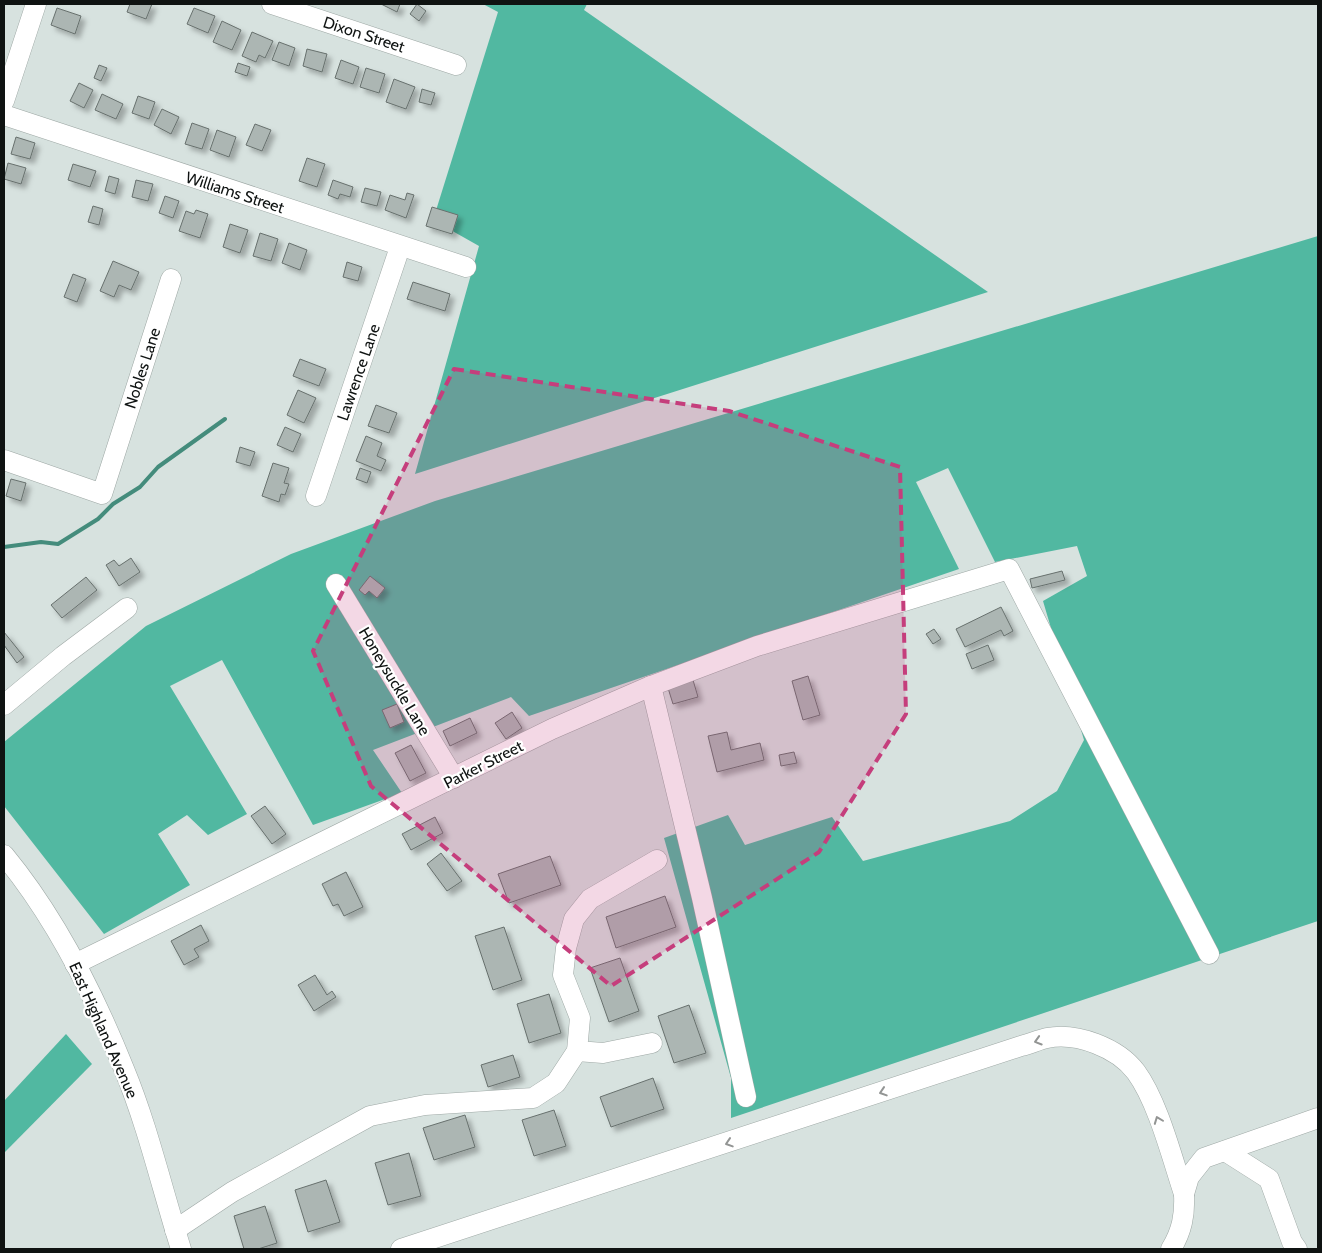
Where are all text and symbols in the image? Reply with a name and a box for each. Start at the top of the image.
street label: Dixon Street [321,12,408,57]
street label: Williams Street [183,168,287,218]
street label: Lawrence Lane [333,321,384,423]
street label: Nobles Lane [121,325,164,411]
street label: Honeysuckle Lane [355,624,434,739]
street label: Parker Street [440,736,527,793]
street label: East Highland Avenue [65,959,142,1101]
one-way arrow [1034,1035,1042,1045]
one-way arrow [880,1086,888,1096]
one-way arrow [1154,1116,1165,1125]
one-way arrow [725,1137,734,1147]

